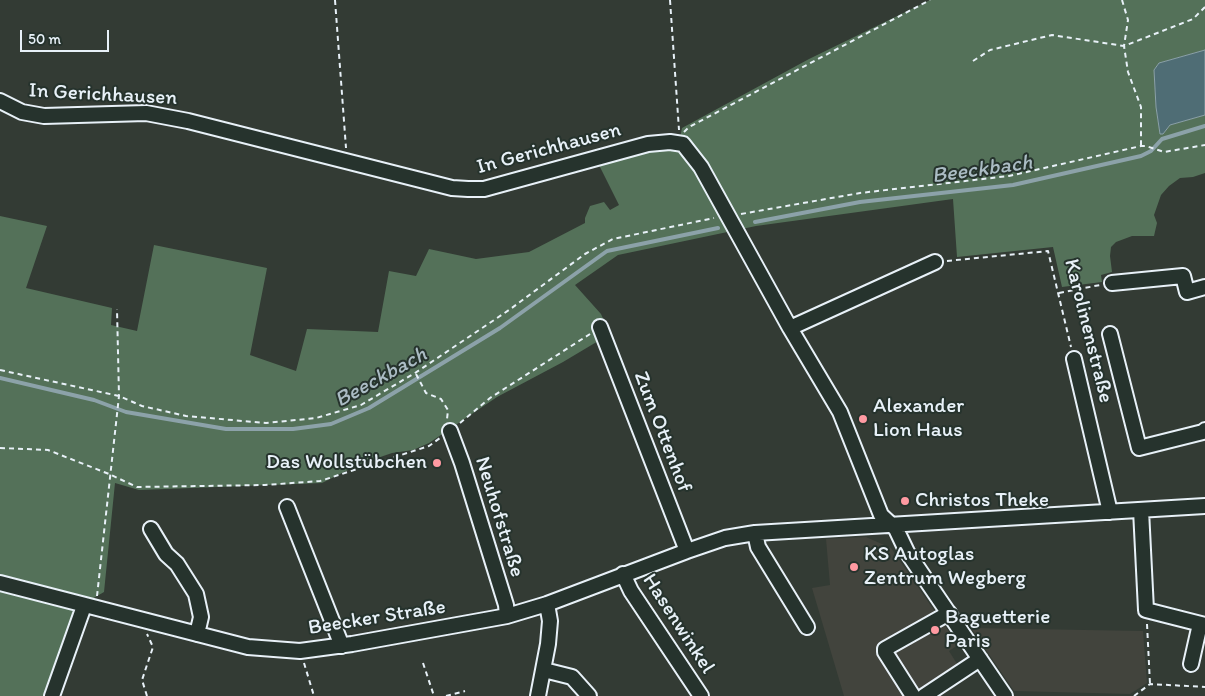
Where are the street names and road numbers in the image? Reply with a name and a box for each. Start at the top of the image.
street label: In Gerichhausen [28,79,178,111]
street label: In Gerichhausen [474,118,624,180]
street label: Karolinenstraße [1058,256,1118,406]
street label: Zum Ottenhof [627,368,697,496]
street label: Neuhofstraße [469,454,529,580]
street label: Hasenwinkel [636,569,720,679]
street label: Beecker Straße [307,595,447,641]

